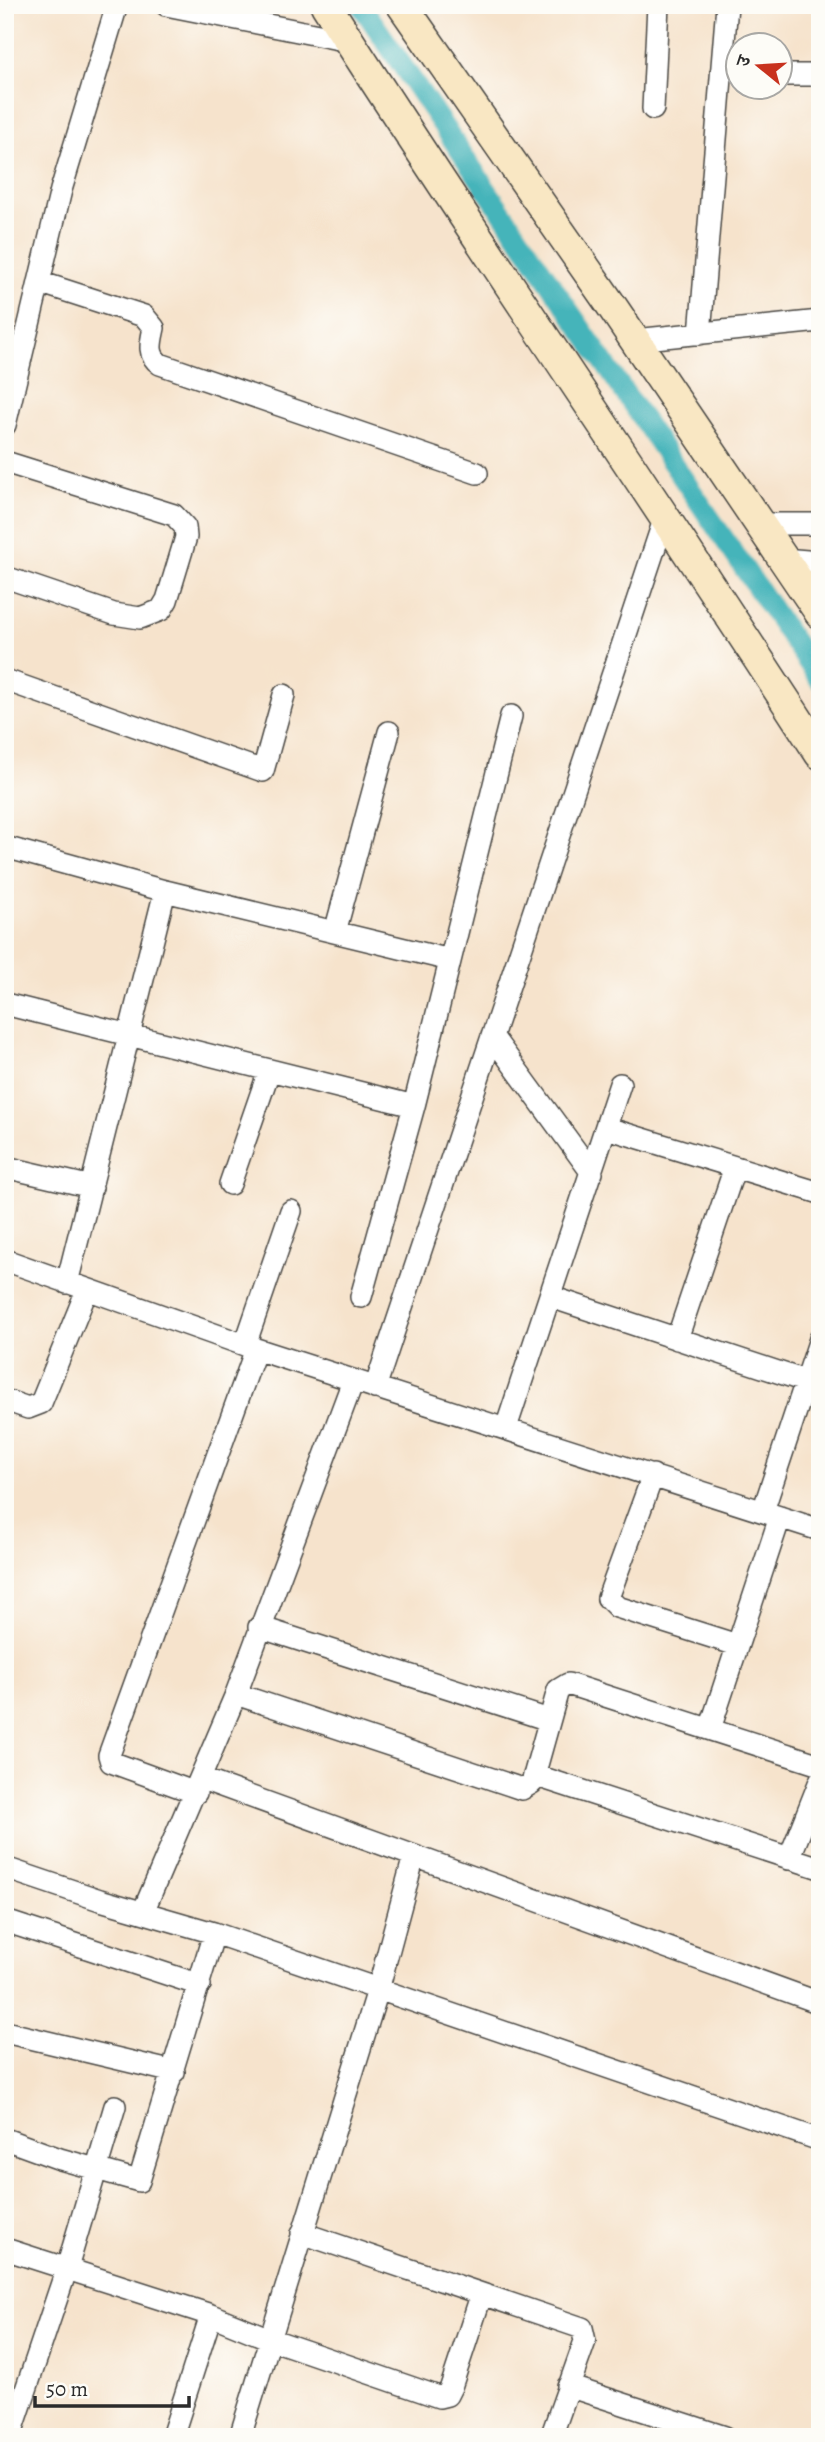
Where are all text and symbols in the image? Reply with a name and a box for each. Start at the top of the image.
north arrow [724,32,794,102]
text: उ [729,51,758,72]
scale bar [35,2365,189,2409]
text: 50 m [46,2375,88,2403]

